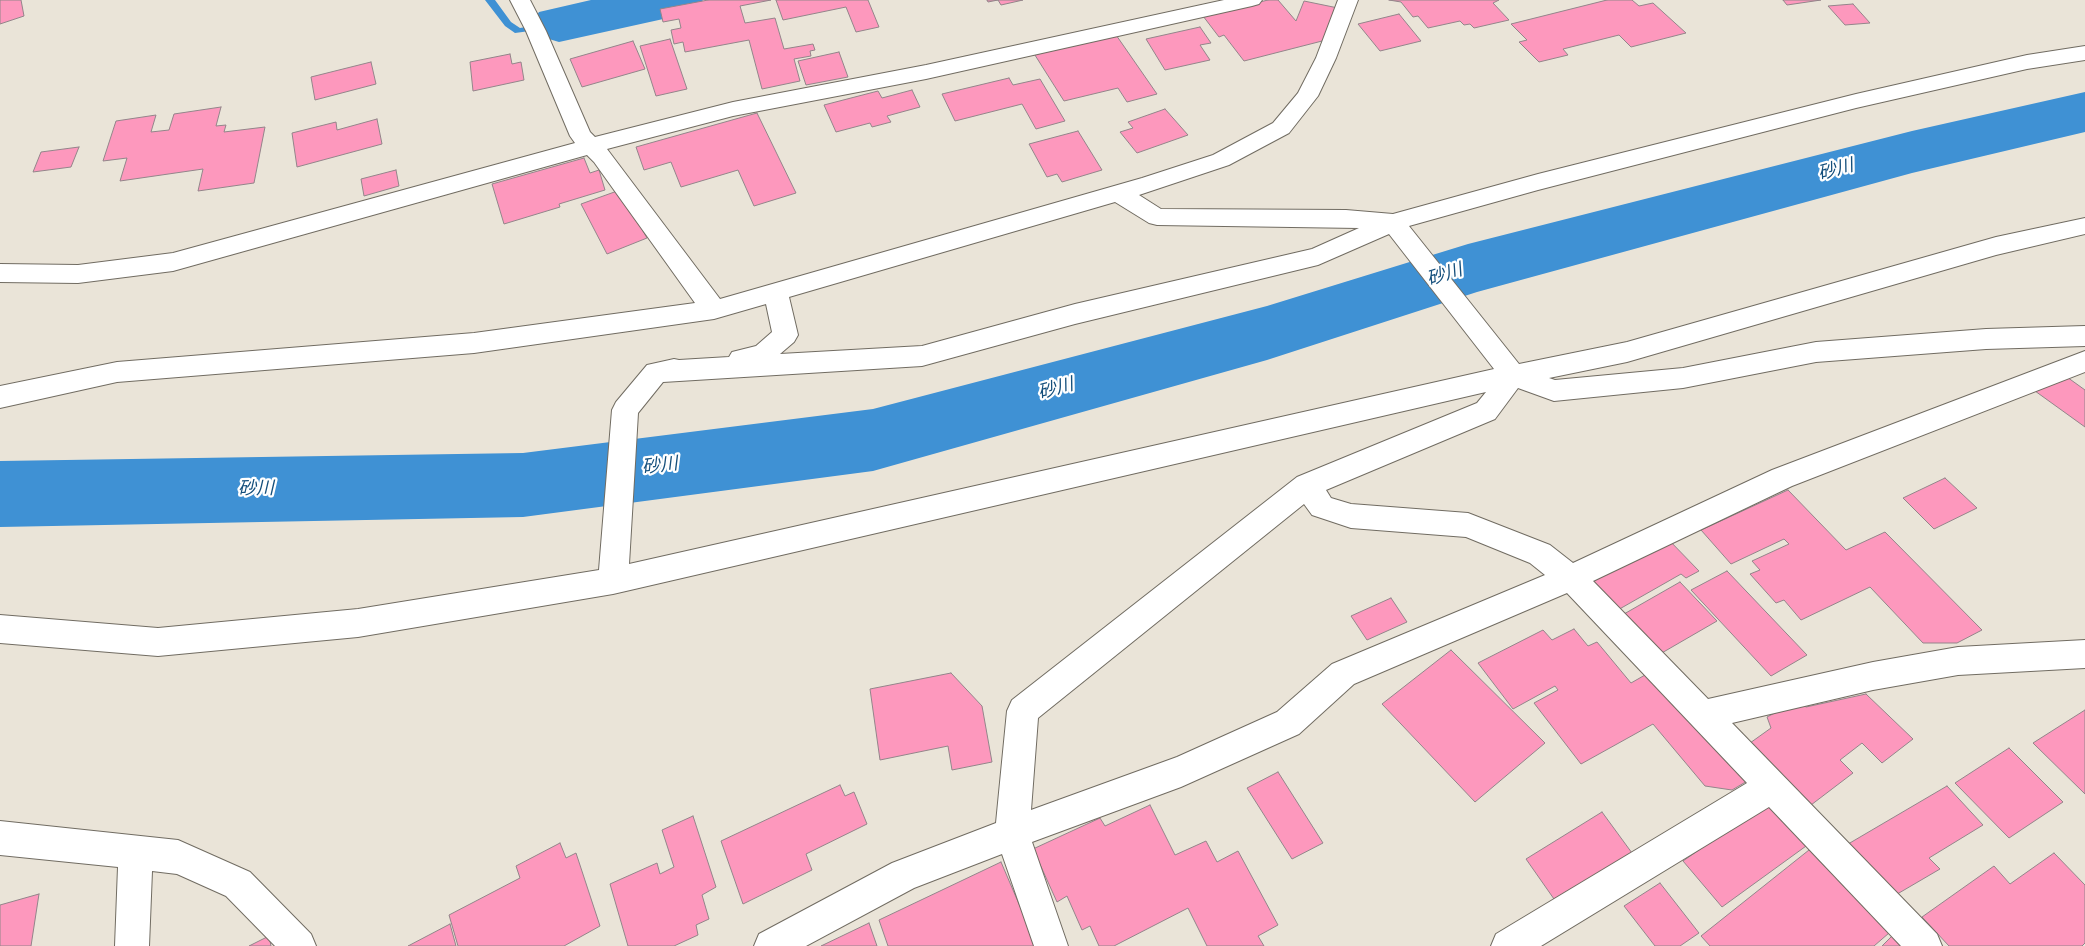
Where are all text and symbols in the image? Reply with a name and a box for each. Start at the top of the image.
water label: 砂川 [1816,156,1856,186]
water label: 砂川 [1425,260,1465,292]
water label: 砂川 [1036,375,1076,405]
water label: 砂川 [641,454,679,480]
water label: 砂川 [238,479,274,501]

